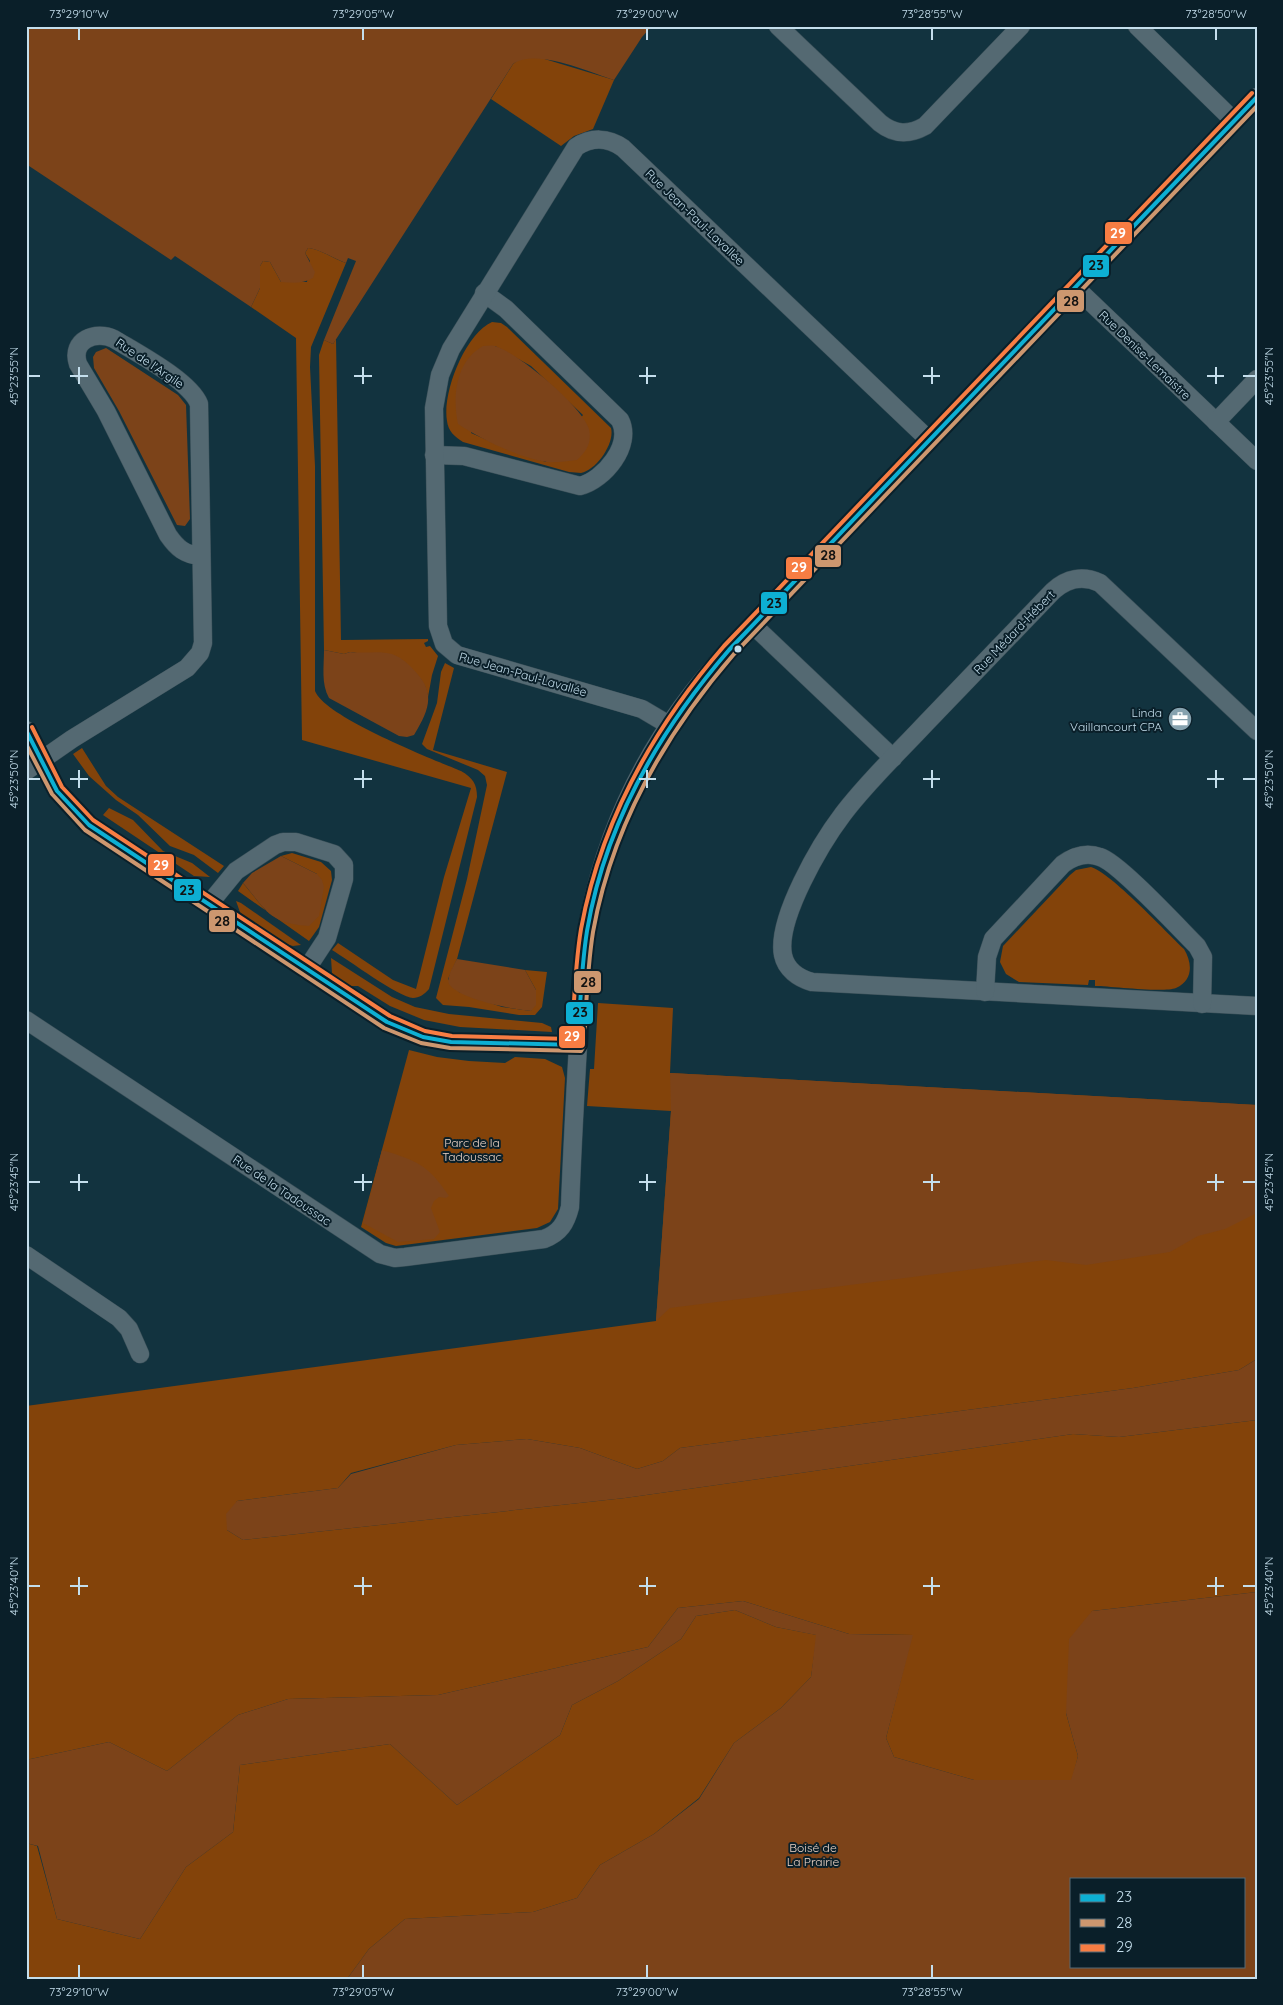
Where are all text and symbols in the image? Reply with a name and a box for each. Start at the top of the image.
text: 73°29'10"W [49,6,109,21]
text: 73°29'05"W [332,6,394,21]
text: 73°29'00"W [616,6,679,21]
text: 73°28'55"W [901,6,963,21]
text: 73°28'50"W [1185,6,1247,21]
street label: Rue Jean-Paul-Lavallée [642,166,748,268]
line badge: 29 [1104,221,1133,245]
text: 29 [1110,224,1126,242]
line badge: 23 [1082,254,1110,278]
text: 23 [1088,256,1104,274]
line badge: 28 [1056,289,1085,313]
text: 28 [1063,292,1079,310]
street label: Rue Denise-Lemaistre [1096,307,1194,403]
street label: Rue de l'Argile [113,335,187,391]
text: 45°23'55"N [6,347,21,405]
text: 45°23'55"N [1261,347,1276,405]
line badge: 28 [814,544,842,568]
text: 28 [820,546,836,564]
line badge: 29 [785,556,813,580]
text: 29 [791,558,807,576]
street label: Rue Médard-Hébert [970,587,1058,677]
line badge: 23 [760,591,788,615]
text: 23 [766,594,782,612]
unlabelled marker [733,644,743,654]
street label: Rue Jean-Paul-Lavallée [458,649,589,699]
place label: Linda Vaillancourt CPA [1070,705,1162,734]
office icon: Linda Vaillancourt CPA [1167,706,1193,732]
text: 45°23'50"N [6,749,21,809]
text: 45°23'50"N [1261,749,1276,809]
line badge: 29 [147,853,175,877]
text: 29 [153,856,169,874]
line badge: 23 [173,878,202,902]
text: 23 [179,881,195,899]
line badge: 28 [208,909,236,933]
text: 28 [214,912,230,930]
line badge: 28 [573,970,602,994]
text: 28 [580,973,596,991]
line badge: 23 [565,1001,594,1025]
text: 23 [572,1003,588,1021]
line badge: 29 [558,1025,586,1049]
text: 29 [564,1027,580,1045]
park label: Parc de la Tadoussac [442,1135,502,1164]
street label: Rue de la Tadoussac [230,1152,334,1228]
text: 45°23'45"N [6,1153,21,1211]
text: 45°23'45"N [1261,1153,1276,1211]
text: 45°23'40"N [6,1557,21,1616]
text: 45°23'40"N [1261,1557,1276,1616]
park label: Boisé de La Prairie [787,1840,839,1869]
legend [1070,1878,1246,1968]
text: 23 [1116,1887,1132,1906]
text: 28 [1116,1913,1132,1932]
text: 29 [1116,1937,1133,1956]
text: 73°29'10"W [49,1984,109,1999]
text: 73°29'05"W [332,1984,394,1999]
text: 73°29'00"W [616,1984,679,1999]
text: 73°28'55"W [901,1984,963,1999]

